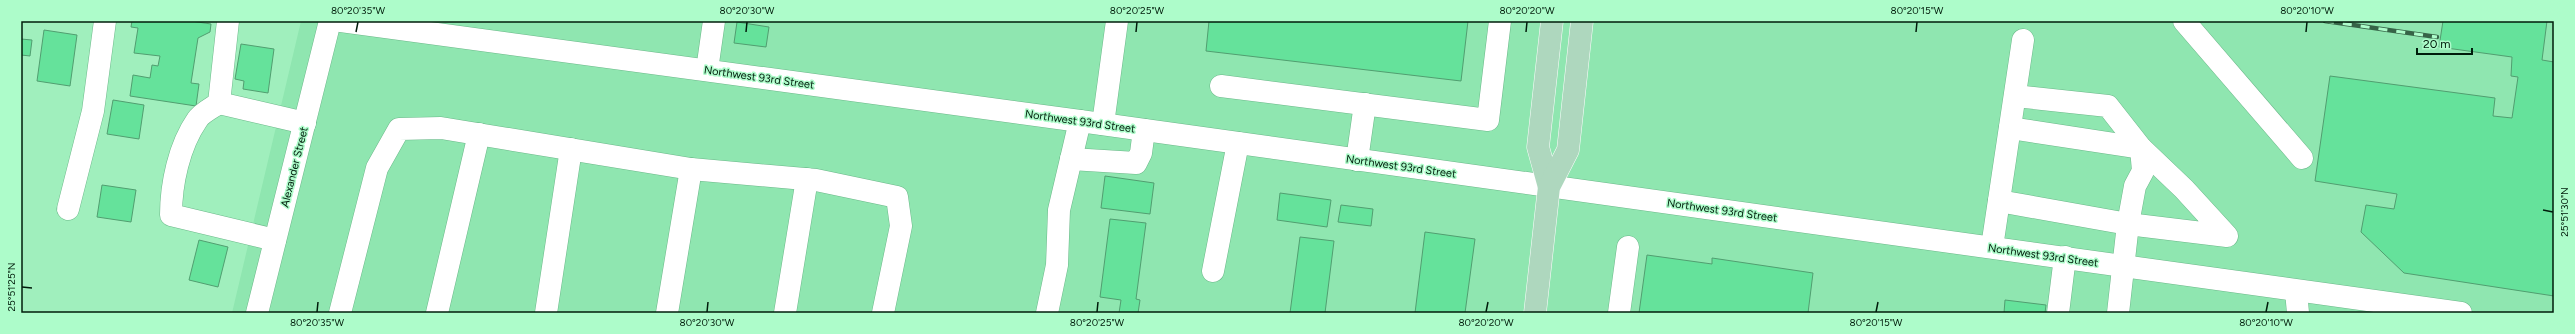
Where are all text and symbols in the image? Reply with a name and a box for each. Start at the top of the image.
text: 80°20'35"W [331,4,386,17]
text: 80°20'30"W [720,4,775,17]
text: 80°20'25"W [1110,4,1165,17]
text: 80°20'20"W [1499,4,1555,17]
text: 80°20'15"W [1891,4,1944,17]
text: 80°20'10"W [2280,4,2334,17]
scale bar [2417,30,2472,56]
text: 20 m [2423,37,2451,51]
street label: Northwest 93rd Street [703,63,815,92]
street label: Northwest 93rd Street [1024,107,1136,136]
street label: Alexander Street [278,126,311,209]
street label: Northwest 93rd Street [1345,152,1457,181]
text: 25°51'30"N [2558,187,2571,237]
street label: Northwest 93rd Street [1666,196,1778,225]
street label: Northwest 93rd Street [1987,241,2099,270]
text: 25°51'25"N [5,262,18,312]
text: 80°20'35"W [290,316,345,329]
text: 80°20'30"W [680,316,735,329]
text: 80°20'25"W [1070,316,1125,329]
text: 80°20'20"W [1458,316,1514,329]
text: 80°20'15"W [1850,316,1903,329]
text: 80°20'10"W [2239,316,2293,329]

